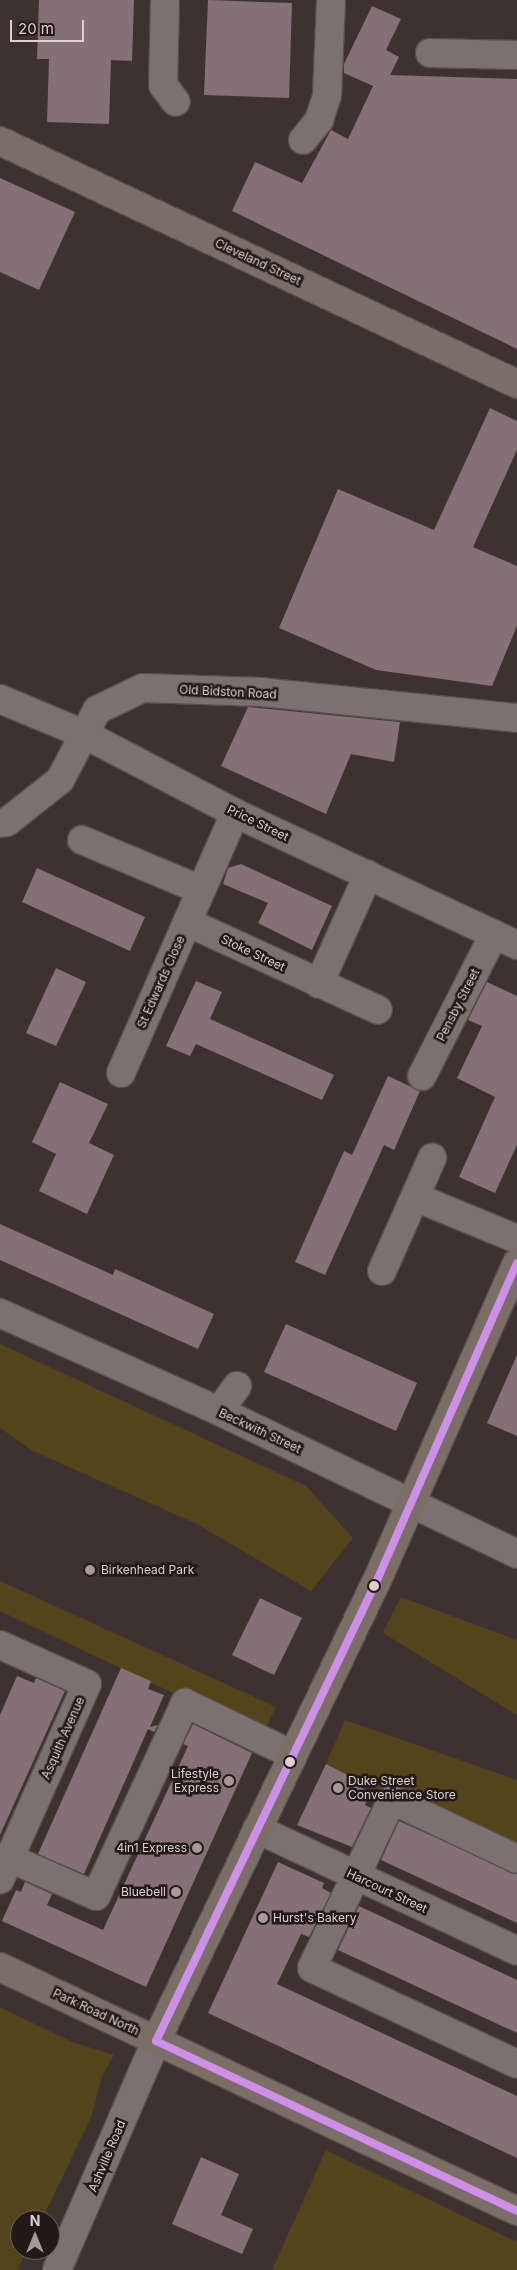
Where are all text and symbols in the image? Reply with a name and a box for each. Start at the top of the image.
scale bar [12,10,86,42]
text: 20 m [18,19,54,38]
street label: Cleveland Street [213,236,303,288]
street label: Old Bidston Road [179,682,277,702]
street label: Price Street [225,802,291,844]
street label: Stoke Street [219,932,287,974]
street label: St Edwards Close [134,934,188,1030]
street label: Pensby Street [434,966,482,1044]
street label: Beckwith Street [217,1406,303,1456]
marker: Birkenhead Park [83,1563,97,1577]
place label: Birkenhead Park [101,1563,194,1577]
unlabelled marker [369,1581,379,1591]
street label: Asquith Avenue [38,1695,88,1781]
unlabelled marker [285,1757,295,1767]
place label: Lifestyle Express [171,1767,219,1795]
place label: Duke Street Convenience Store [348,1774,456,1802]
marker: Lifestyle Express [223,1775,235,1787]
marker: Duke Street Convenience Store [332,1782,344,1794]
place label: 4in1 Express [116,1841,187,1855]
marker: 4in1 Express [191,1842,203,1854]
street label: Harcourt Street [345,1866,429,1916]
place label: Bluebell [121,1885,166,1899]
marker: Bluebell [170,1886,182,1898]
place label: Hurst's Bakery [273,1911,356,1925]
marker: Hurst's Bakery [257,1912,269,1924]
street label: Park Road North [51,1986,141,2038]
street label: Ashville Road [85,2118,129,2194]
north arrow [10,2210,60,2260]
text: N [30,2212,40,2229]

